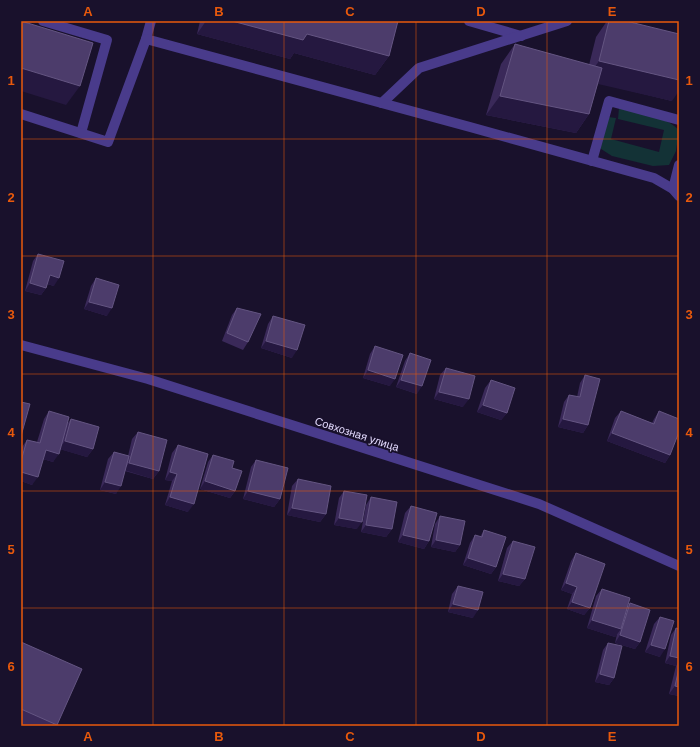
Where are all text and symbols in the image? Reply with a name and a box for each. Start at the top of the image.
text: A [83,4,93,19]
text: B [214,4,224,19]
text: C [345,4,355,19]
text: D [476,4,486,19]
text: E [608,4,617,19]
text: 1 [7,73,15,88]
text: 1 [685,73,693,88]
text: 2 [7,190,15,205]
text: 2 [685,190,693,205]
text: 3 [7,307,15,322]
text: 3 [685,307,693,322]
street label: Совхозная улица [313,415,401,454]
text: 4 [7,425,15,440]
text: 4 [685,425,693,440]
text: 5 [7,542,15,557]
text: 5 [685,542,693,557]
text: 6 [7,659,15,674]
text: 6 [685,659,693,674]
text: A [83,729,93,744]
text: B [214,729,224,744]
text: C [345,729,355,744]
text: D [476,729,486,744]
text: E [608,729,617,744]

